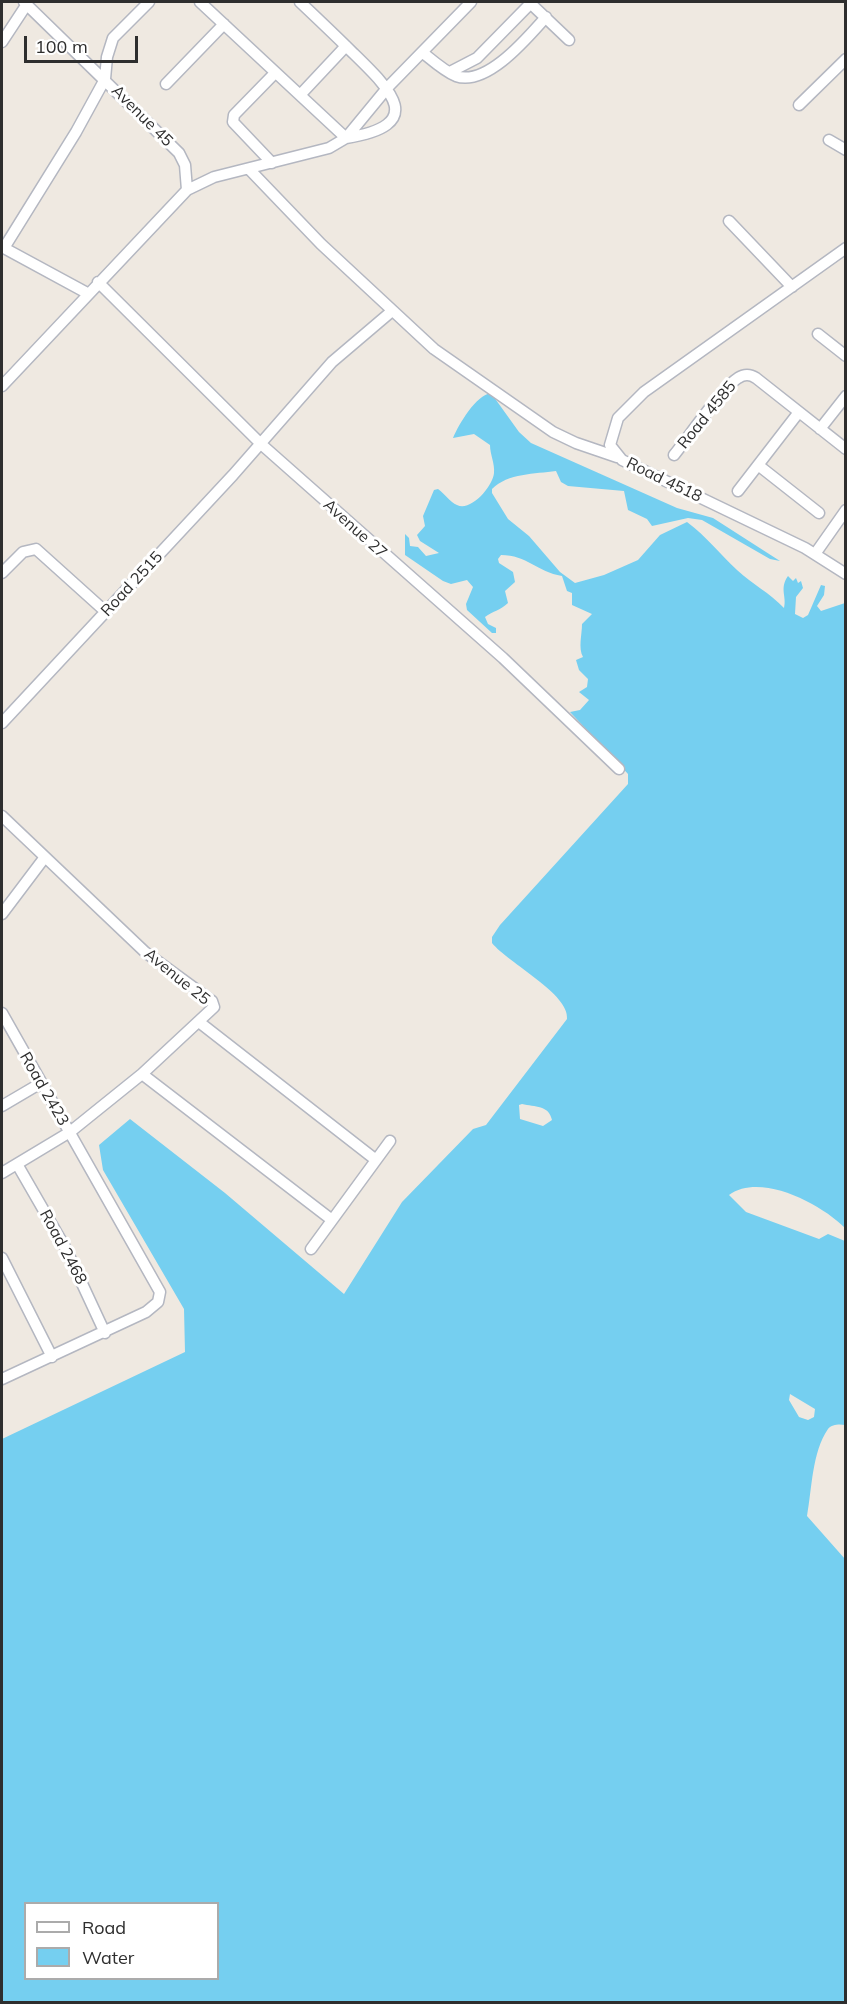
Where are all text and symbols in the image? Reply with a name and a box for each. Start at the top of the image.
scale bar [27,24,141,62]
text: 100 m [35,35,88,58]
street label: Avenue 45 [107,81,177,151]
street label: Road 4585 [674,377,740,453]
street label: Road 4518 [623,453,705,507]
street label: Avenue 27 [319,495,391,563]
street label: Road 2515 [97,548,167,620]
street label: Avenue 25 [140,945,214,1009]
street label: Road 2423 [15,1049,73,1129]
street label: Road 2468 [35,1206,91,1288]
legend [24,1902,219,1980]
text: Road [82,1916,126,1939]
text: Water [82,1946,134,1969]

